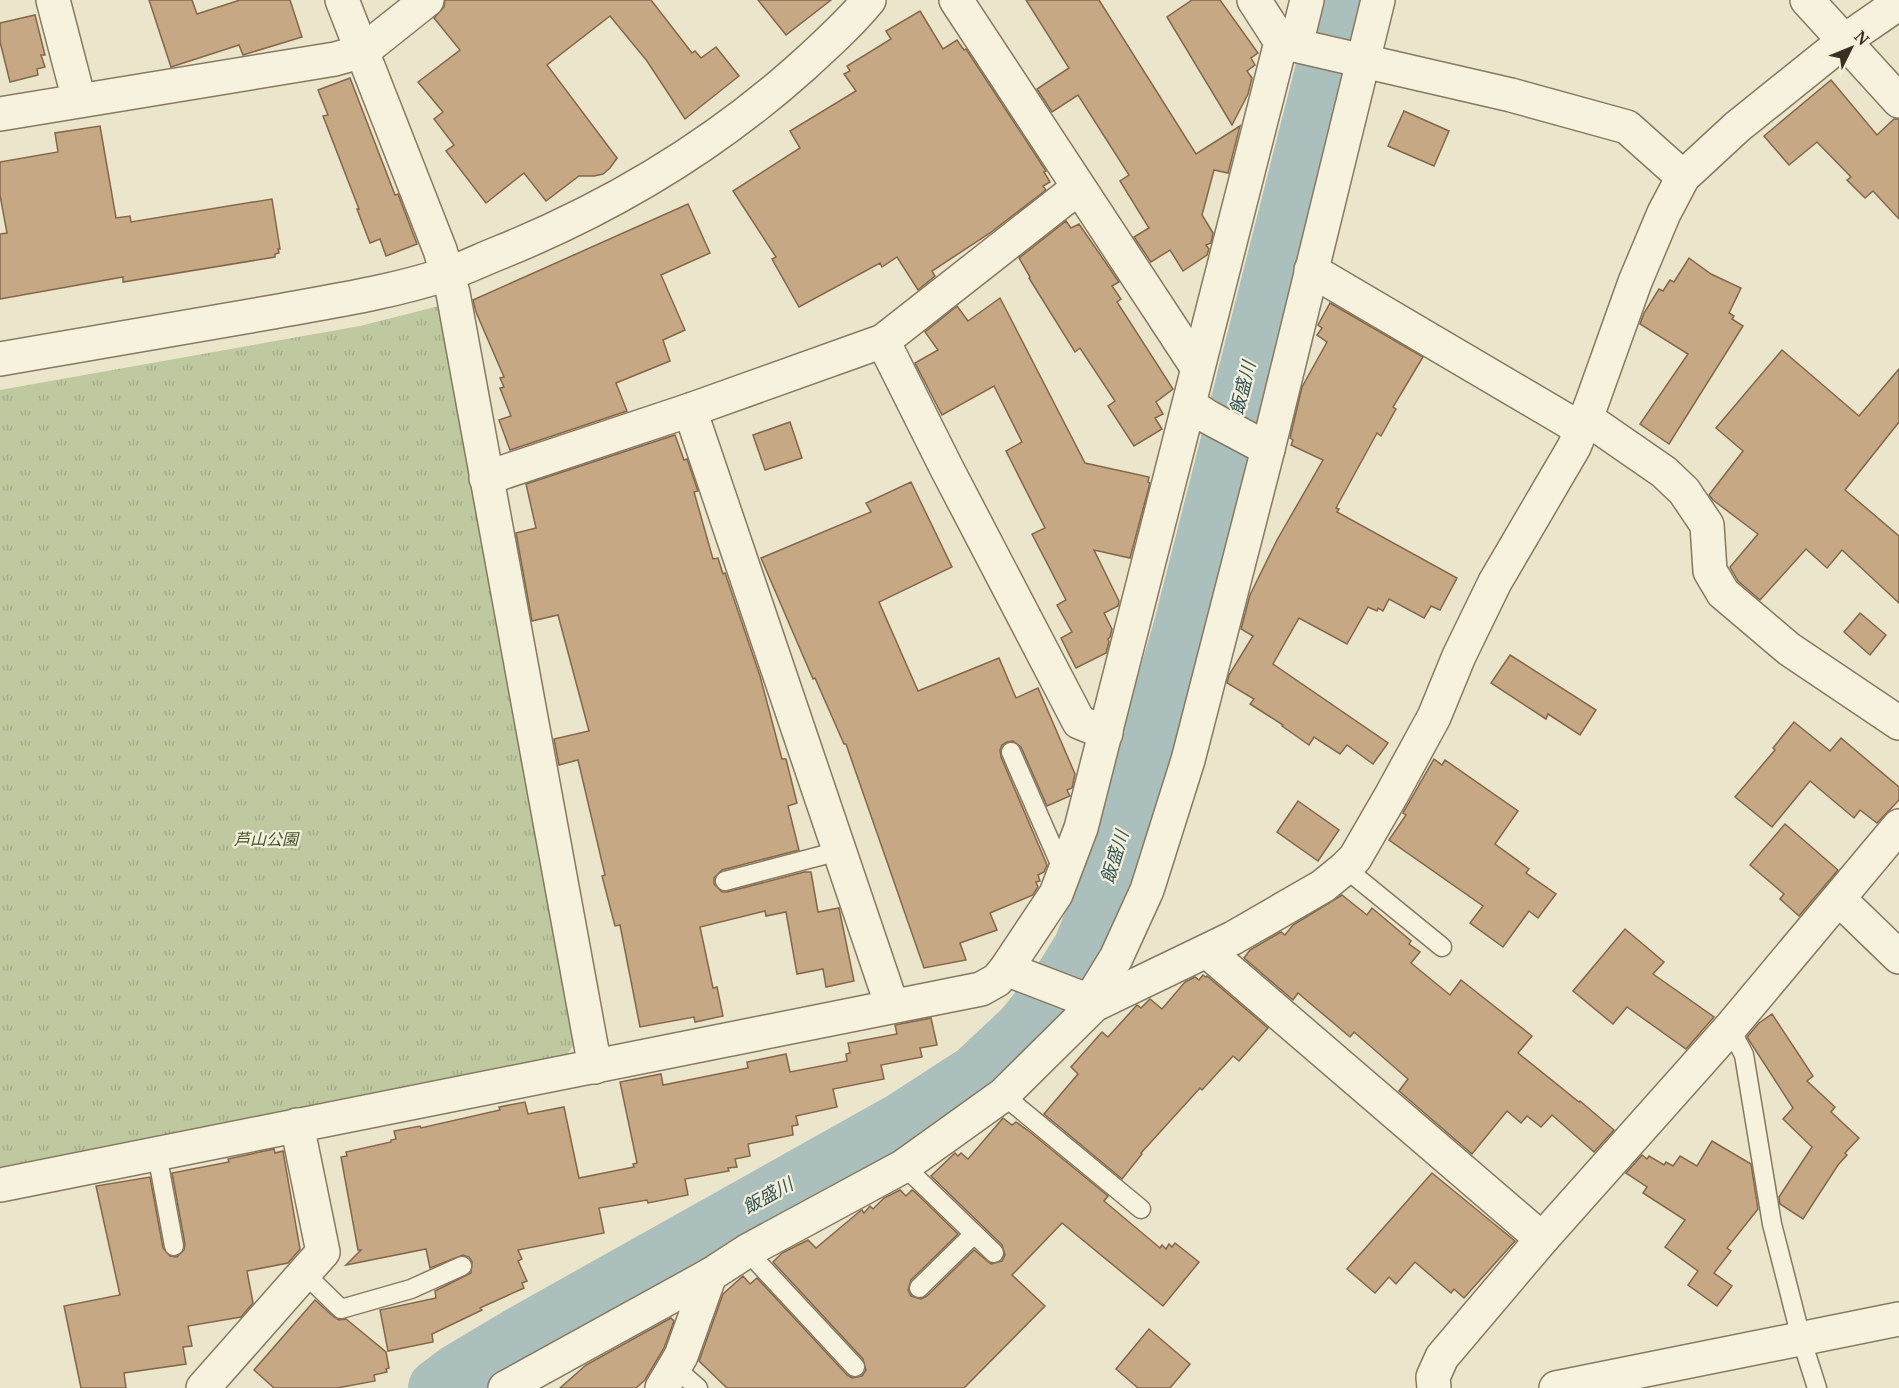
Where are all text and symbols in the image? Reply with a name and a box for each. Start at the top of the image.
north arrow [1821,18,1881,78]
text: N [1850,26,1875,50]
water label: 飯盛川 [1224,357,1261,417]
water label: 飯盛川 [1095,825,1134,886]
park label: 芦山公園 [234,828,300,850]
water label: 飯盛川 [738,1171,799,1219]

